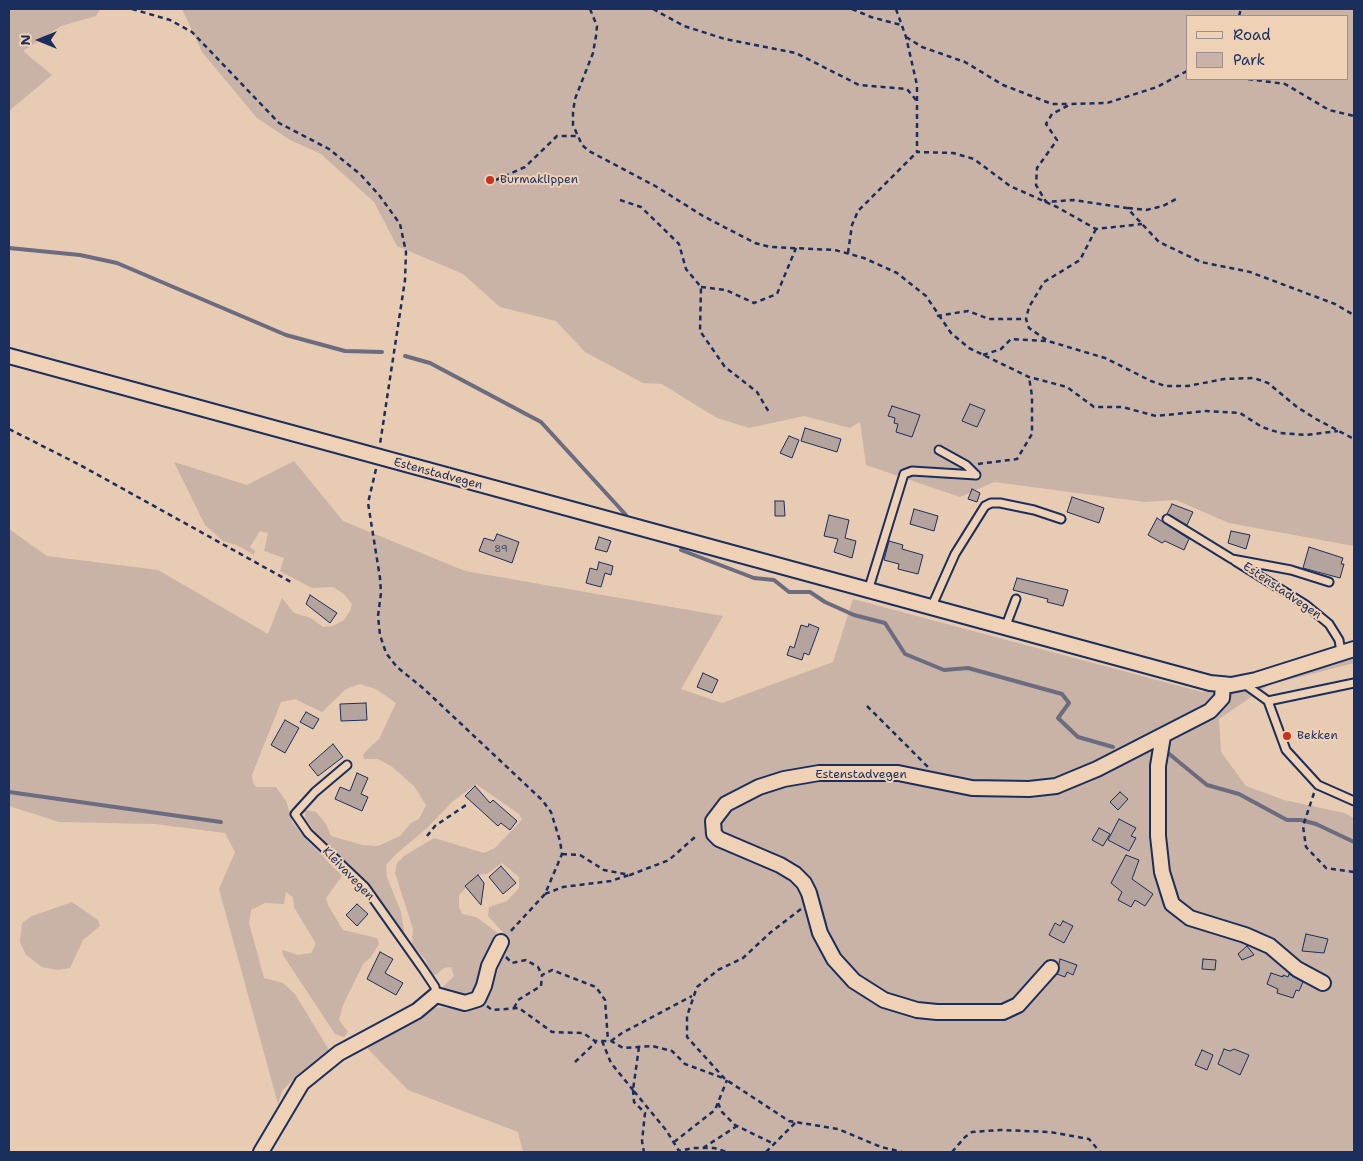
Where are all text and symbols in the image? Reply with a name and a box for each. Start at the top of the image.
north arrow [15,15,65,65]
legend [1186,15,1348,80]
text: Road [1233,25,1271,45]
text: N [16,34,34,46]
text: Park [1233,50,1265,70]
place label: Burmaklippen [500,173,578,187]
marker: Burmaklippen [484,174,496,186]
street label: Estenstadvegen [392,455,484,493]
house number: 89 [494,543,508,555]
street label: Estenstadvegen [1240,559,1324,623]
place label: Bekken [1297,729,1338,743]
marker: Bekken [1281,730,1293,742]
street label: Estenstadvegen [815,768,907,782]
street label: Kleivavegen [319,844,377,904]

